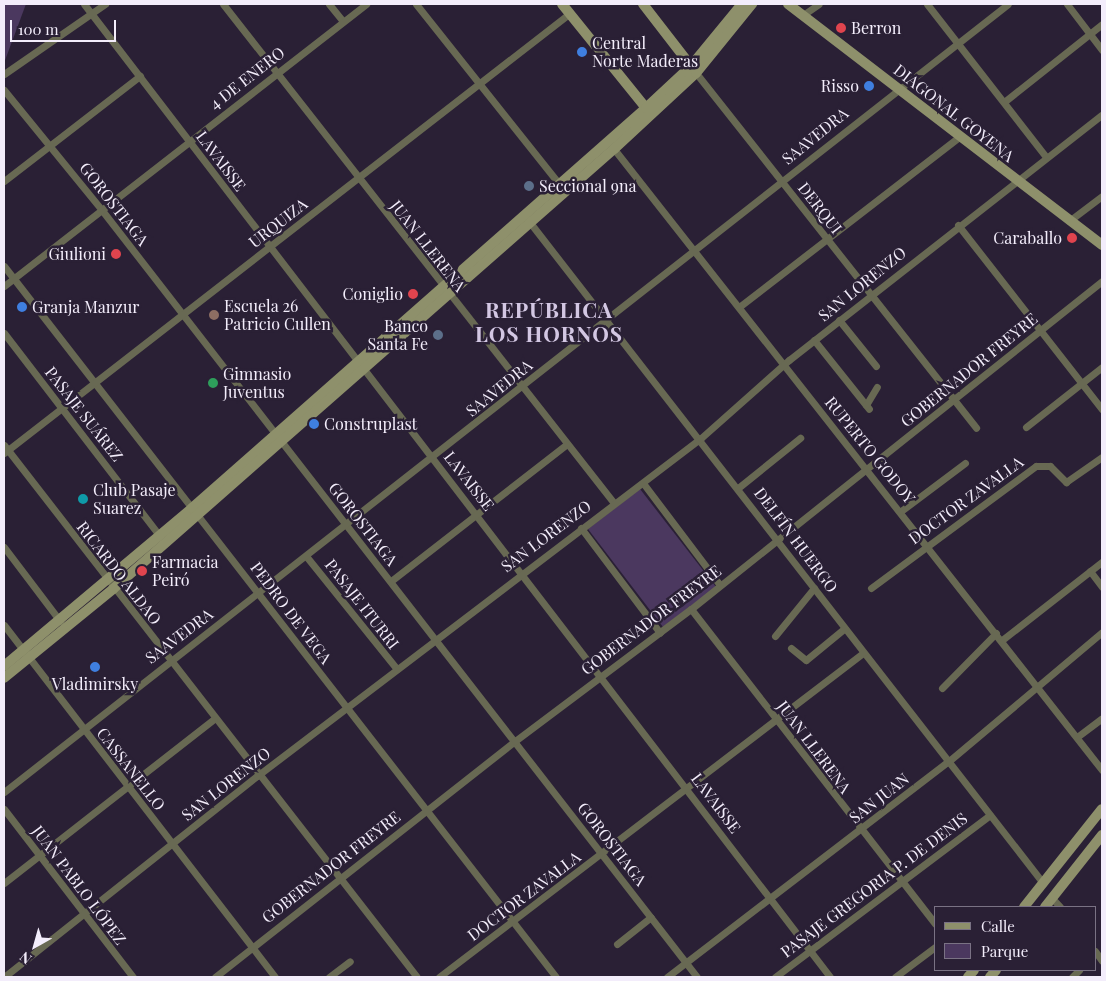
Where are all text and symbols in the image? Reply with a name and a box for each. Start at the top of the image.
scale bar [12,10,119,42]
place label: Berron [851,18,901,38]
text: 100 m [18,19,59,39]
marker: Berron [835,22,847,34]
place label: Central Norte Maderas [592,33,698,71]
street label: 4 DE ENERO [206,43,288,113]
marker: Central Norte Maderas [576,46,588,58]
street label: DIAGONAL GOYENA [890,60,1018,166]
place label: Risso [821,76,859,96]
marker: Risso [863,80,875,92]
street label: SAAVEDRA [778,103,852,169]
street label: LAVAISSE [192,127,250,195]
street label: GOROSTIAGA [76,159,152,249]
place label: Seccional 9na [539,176,636,196]
street label: DERQUI [794,179,846,237]
marker: Seccional 9na [523,180,535,192]
street label: URQUIZA [245,194,311,252]
street label: JUAN LLERENA [386,196,470,296]
place label: Caraballo [993,228,1062,248]
marker: Caraballo [1066,232,1078,244]
street label: SAN LORENZO [814,243,910,325]
place label: Giulioni [48,244,106,264]
marker: Giulioni [110,248,122,260]
place label: Coniglio [343,284,403,304]
marker: Coniglio [407,288,419,300]
place label: Escuela 26 Patricio Cullen [224,296,331,334]
district label: REPÚBLICA LOS HORNOS [474,296,624,346]
place label: Granja Manzur [32,297,140,317]
marker: Granja Manzur [16,301,28,313]
marker: Escuela 26 Patricio Cullen [208,309,220,321]
street label: GOBERNADOR FREYRE [897,309,1041,431]
place label: Banco Santa Fe [367,316,428,354]
marker: Banco Santa Fe [432,329,444,341]
street label: SAAVEDRA [462,355,536,421]
street label: PASAJE SUÁREZ [41,363,127,465]
place label: Gimnasio Juventus [223,364,291,402]
marker: Gimnasio Juventus [207,377,219,389]
street label: RUPERTO GODOY [821,393,919,507]
place label: Construplast [324,414,417,434]
marker: Construplast [308,418,320,430]
street label: LAVAISSE [440,448,498,514]
street label: DOCTOR ZAVALLA [905,452,1027,548]
street label: GOROSTIAGA [325,479,401,569]
place label: Club Pasaje Suarez [93,480,176,518]
street label: DELFÍN HUERGO [750,484,842,596]
marker: Club Pasaje Suarez [77,493,89,505]
street label: SAN LORENZO [497,496,595,576]
street label: RICARDO ALDAO [73,517,165,629]
place label: Farmacia Peiró [152,552,219,590]
street label: PASAJE ITURRI [321,555,403,653]
street label: PEDRO DE VEGA [246,558,336,668]
street label: GOBERNADOR FREYRE [577,561,725,679]
marker: Farmacia Peiró [136,565,148,577]
street label: SAAVEDRA [141,604,217,668]
marker: Vladimirsky [89,661,101,673]
place label: Vladimirsky [52,674,138,694]
street label: JUAN LLERENA [773,697,855,797]
street label: CASSANELLO [93,724,169,814]
street label: SAN LORENZO [178,743,274,825]
street label: LAVAISSE [687,769,745,837]
street label: SAN JUAN [845,769,913,827]
street label: GOROSTIAGA [574,799,650,889]
street label: GOBERNADOR FREYRE [258,807,404,927]
street label: PASAJE GREGORIA P. DE DENIS [777,809,971,961]
street label: JUAN PABLO LÓPEZ [28,822,130,948]
street label: DOCTOR ZAVALLA [464,847,584,945]
legend [934,906,1096,971]
text: Calle [981,916,1015,936]
north arrow [10,921,60,971]
text: Parque [981,941,1028,961]
text: N [16,948,35,969]

